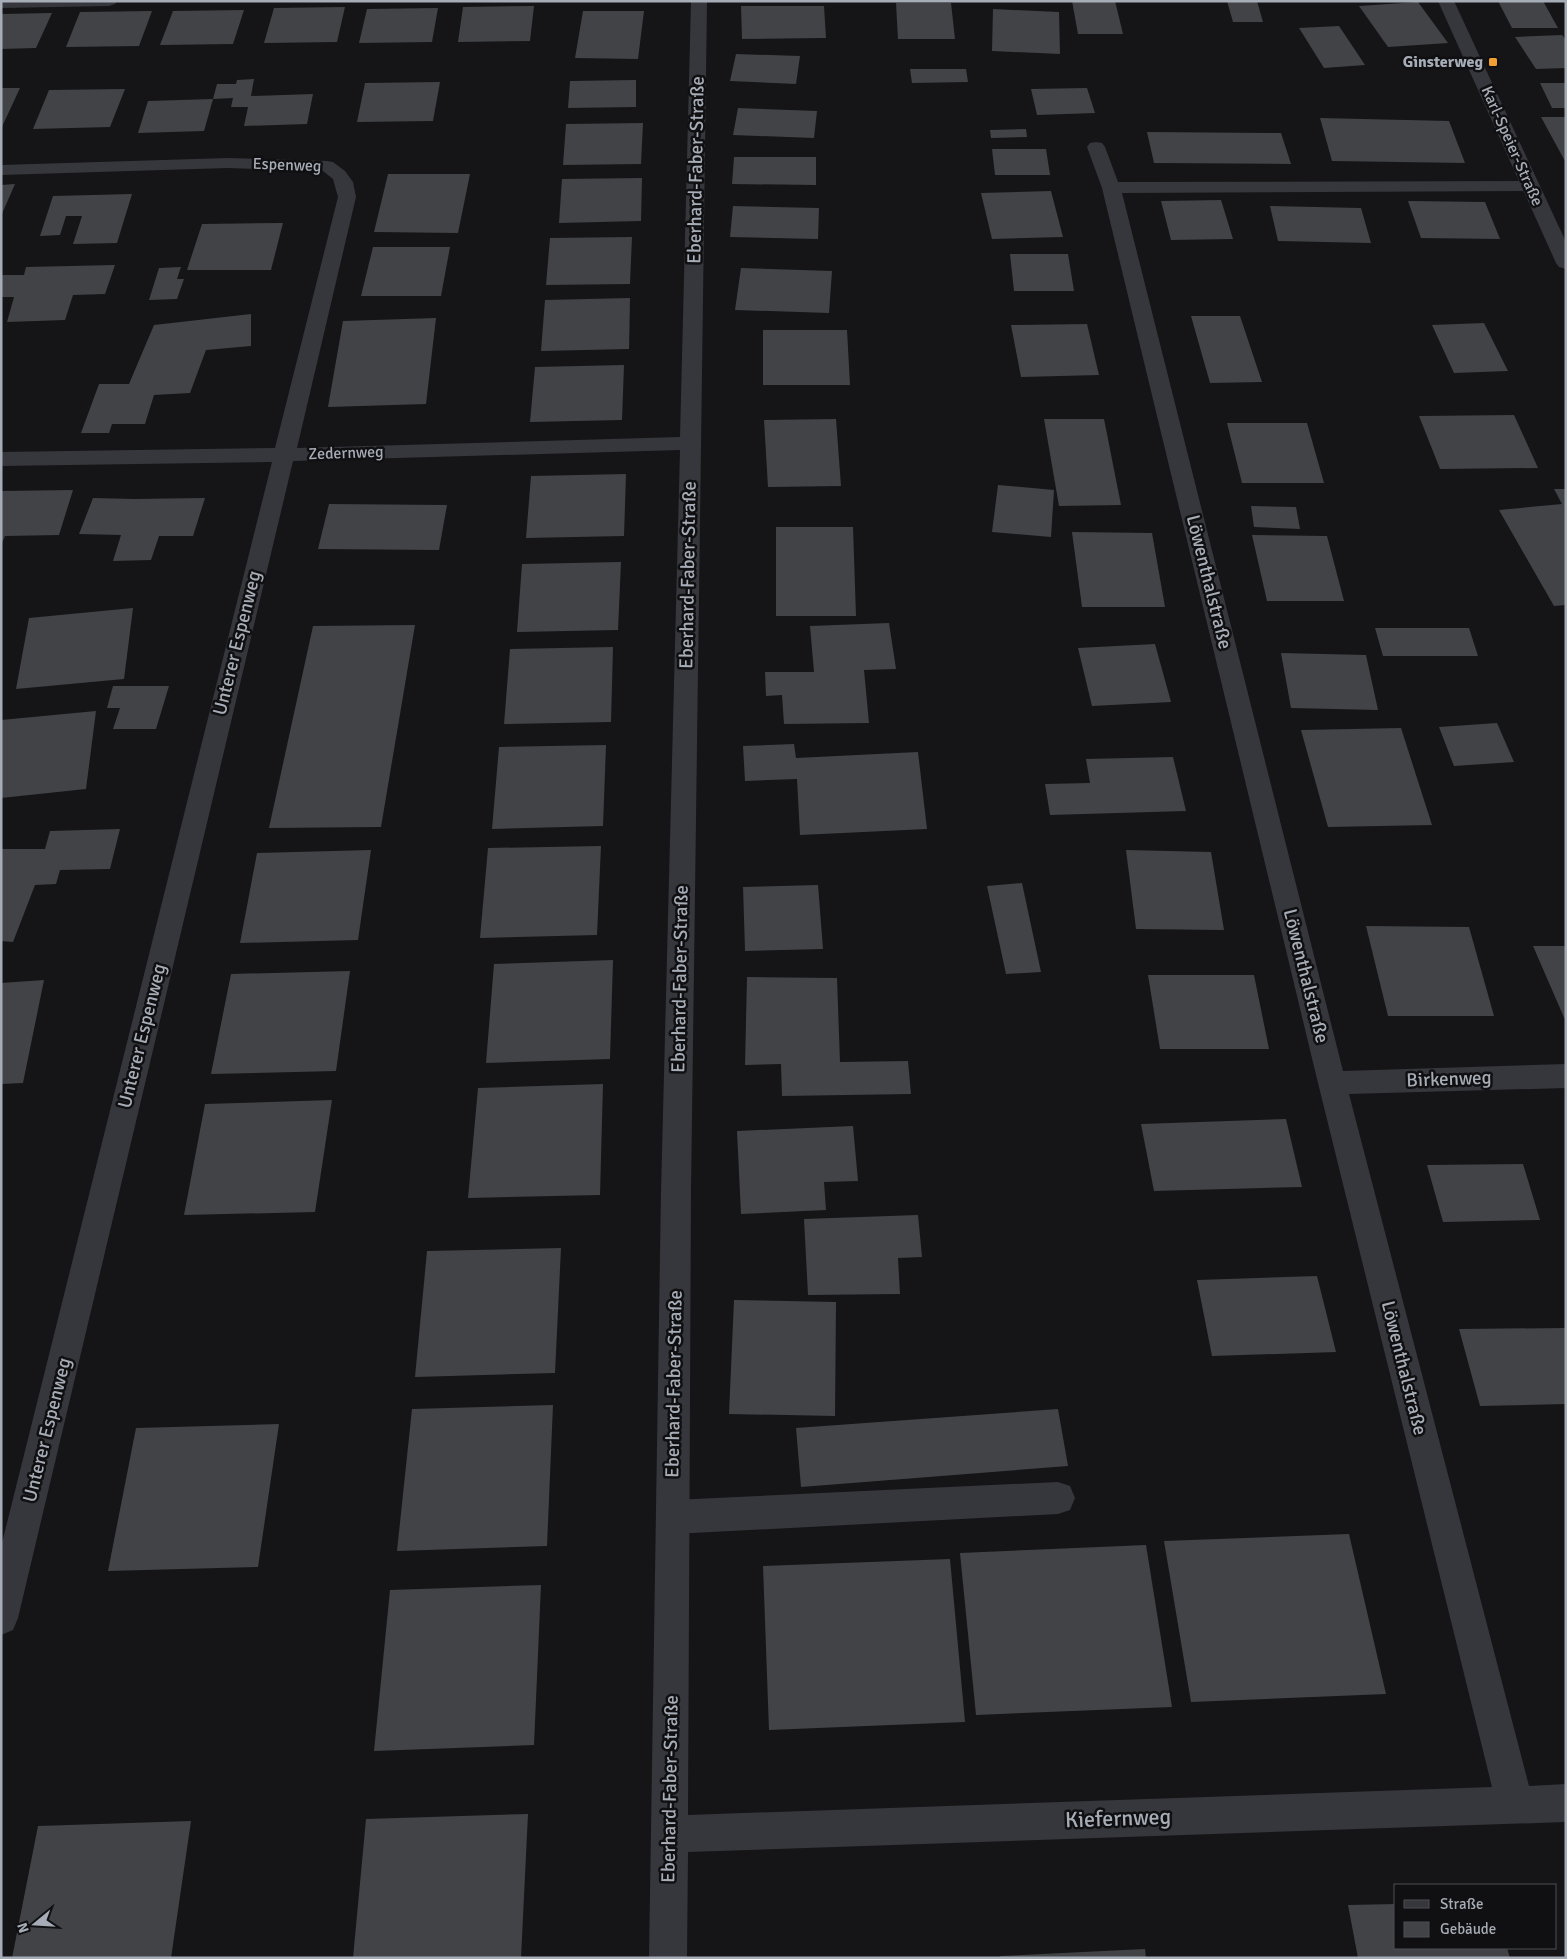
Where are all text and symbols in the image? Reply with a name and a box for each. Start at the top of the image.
place label: Ginsterweg [1403,52,1483,72]
marker: Ginsterweg [1487,56,1499,68]
street label: Eberhard-Faber-Straße [682,76,710,264]
street label: Karl-Speier-Straße [1477,83,1547,209]
street label: Espenweg [252,154,322,176]
street label: Zedernweg [308,442,384,464]
street label: Eberhard-Faber-Straße [674,481,702,669]
street label: Löwenthalstraße [1181,512,1237,652]
street label: Unterer Espenweg [207,568,267,718]
street label: Eberhard-Faber-Straße [666,885,694,1073]
street label: Löwenthalstraße [1278,906,1334,1046]
street label: Unterer Espenweg [112,961,172,1111]
street label: Birkenweg [1406,1066,1492,1092]
street label: Eberhard-Faber-Straße [660,1290,688,1478]
street label: Löwenthalstraße [1376,1298,1432,1438]
street label: Unterer Espenweg [17,1355,77,1505]
street label: Eberhard-Faber-Straße [656,1695,684,1883]
street label: Kiefernweg [1064,1803,1172,1833]
legend [1394,1884,1557,1949]
text: Straße [1440,1895,1484,1913]
north arrow [10,1899,60,1949]
text: Gebäude [1440,1920,1496,1938]
text: N [14,1921,33,1935]

